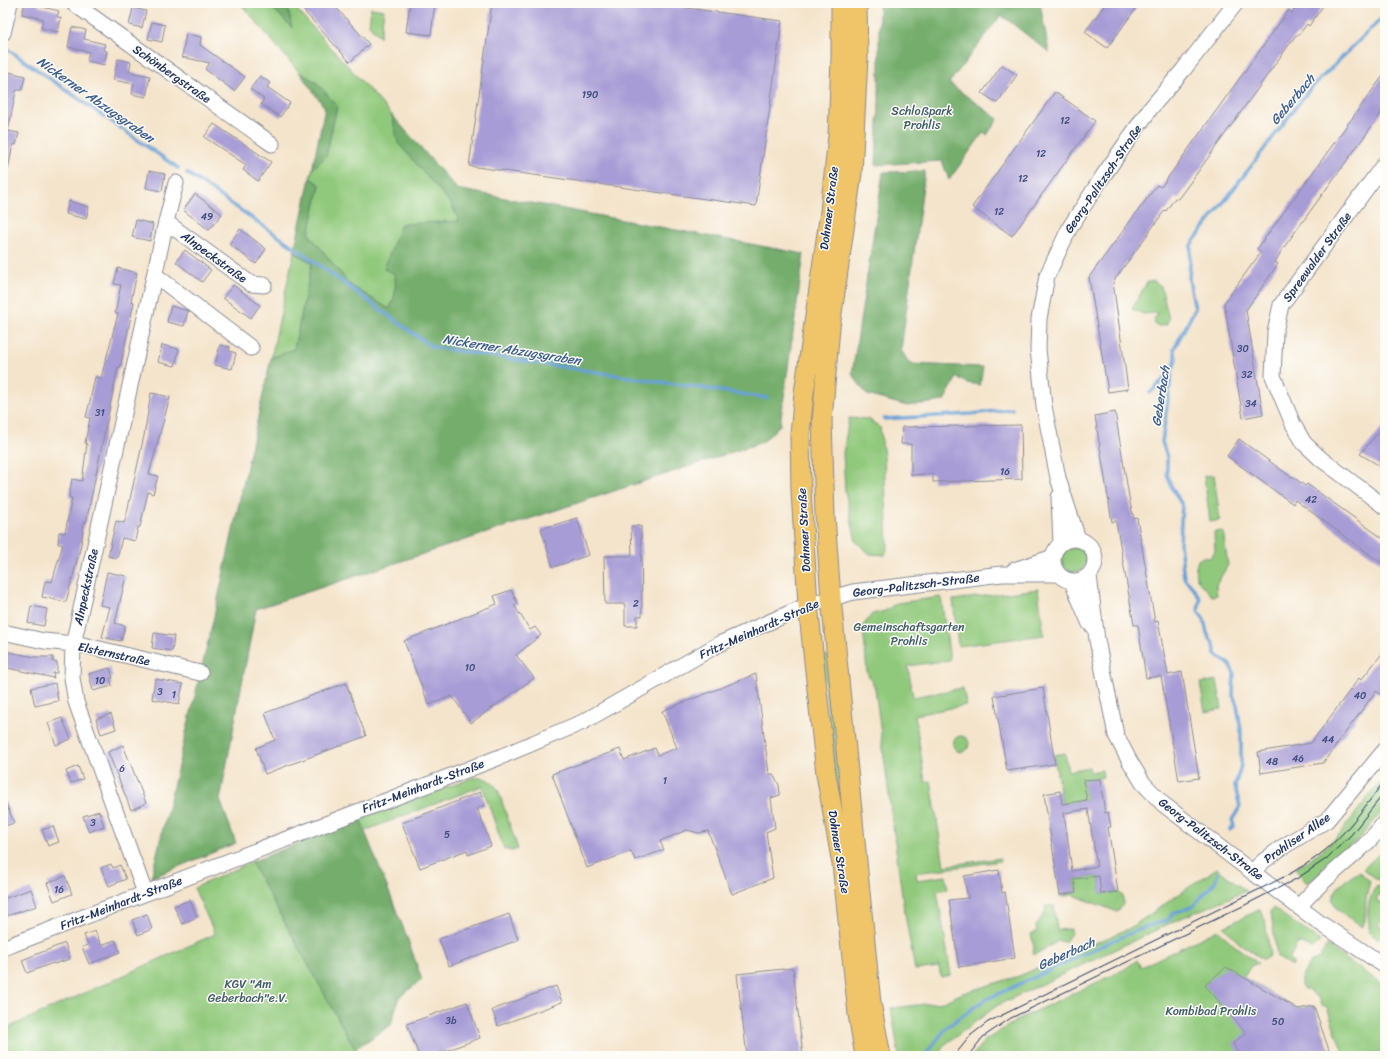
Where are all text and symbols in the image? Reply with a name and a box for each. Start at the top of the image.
street label: Schönbergstraße [128,39,216,109]
water label: Nickerner Abzugsgraben [32,50,161,150]
water label: Geberbach [1264,68,1321,130]
house number: 190 [582,86,598,104]
park label: Schloßpark Prohlis [891,100,953,136]
house number: 12 [1060,112,1070,130]
street label: Georg-Palitzsch-Straße [1058,120,1148,238]
house number: 12 [1036,145,1046,163]
street label: Dohnaer Straße [813,165,845,251]
house number: 12 [1018,170,1028,188]
house number: 12 [994,203,1004,221]
street label: Spreewalder Straße [1277,207,1358,307]
house number: 49 [201,208,213,226]
street label: Alnpeckstraße [175,225,252,289]
water label: Nickerner Abzugsgraben [441,327,584,372]
house number: 30 [1237,340,1249,358]
water label: Geberbach [1144,363,1177,428]
house number: 32 [1241,366,1253,384]
house number: 34 [1245,395,1257,413]
house number: 31 [95,404,105,422]
house number: 16 [1000,463,1010,481]
street label: Dohnaer Straße [791,487,817,573]
house number: 42 [1305,491,1317,509]
street label: Alnpeckstraße [67,546,105,628]
street label: Georg-Palitzsch-Straße [851,566,981,604]
street label: Fritz-Meinhardt-Straße [695,593,823,665]
house number: 2 [633,595,639,613]
park label: Gemeinschaftsgarten Prohlis [853,616,965,652]
street label: Elsternstraße [76,636,152,672]
house number: 10 [465,659,475,677]
house number: 10 [95,672,105,690]
house number: 3 [157,683,163,701]
house number: 1 [172,686,176,704]
house number: 40 [1354,687,1366,705]
house number: 44 [1322,731,1334,749]
house number: 46 [1292,750,1304,768]
street label: Fritz-Meinhardt-Straße [359,753,487,819]
house number: 48 [1266,753,1278,771]
house number: 6 [119,760,125,778]
house number: 1 [663,772,667,790]
street label: Georg-Palitzsch-Straße [1153,792,1269,886]
street label: Prohliser Allee [1259,807,1335,869]
street label: Dohnaer Straße [822,809,856,895]
house number: 3 [90,814,96,832]
house number: 5 [444,826,450,844]
street label: Fritz-Meinhardt-Straße [57,870,185,936]
house number: 16 [54,881,64,899]
water label: Geberbach [1034,930,1100,976]
park label: KGV "Am Geberbach"e.V. [208,973,288,1009]
park label: Kombibad Prohlis [1165,1000,1257,1022]
house number: 3b [446,1012,457,1030]
house number: 50 [1272,1013,1284,1031]

